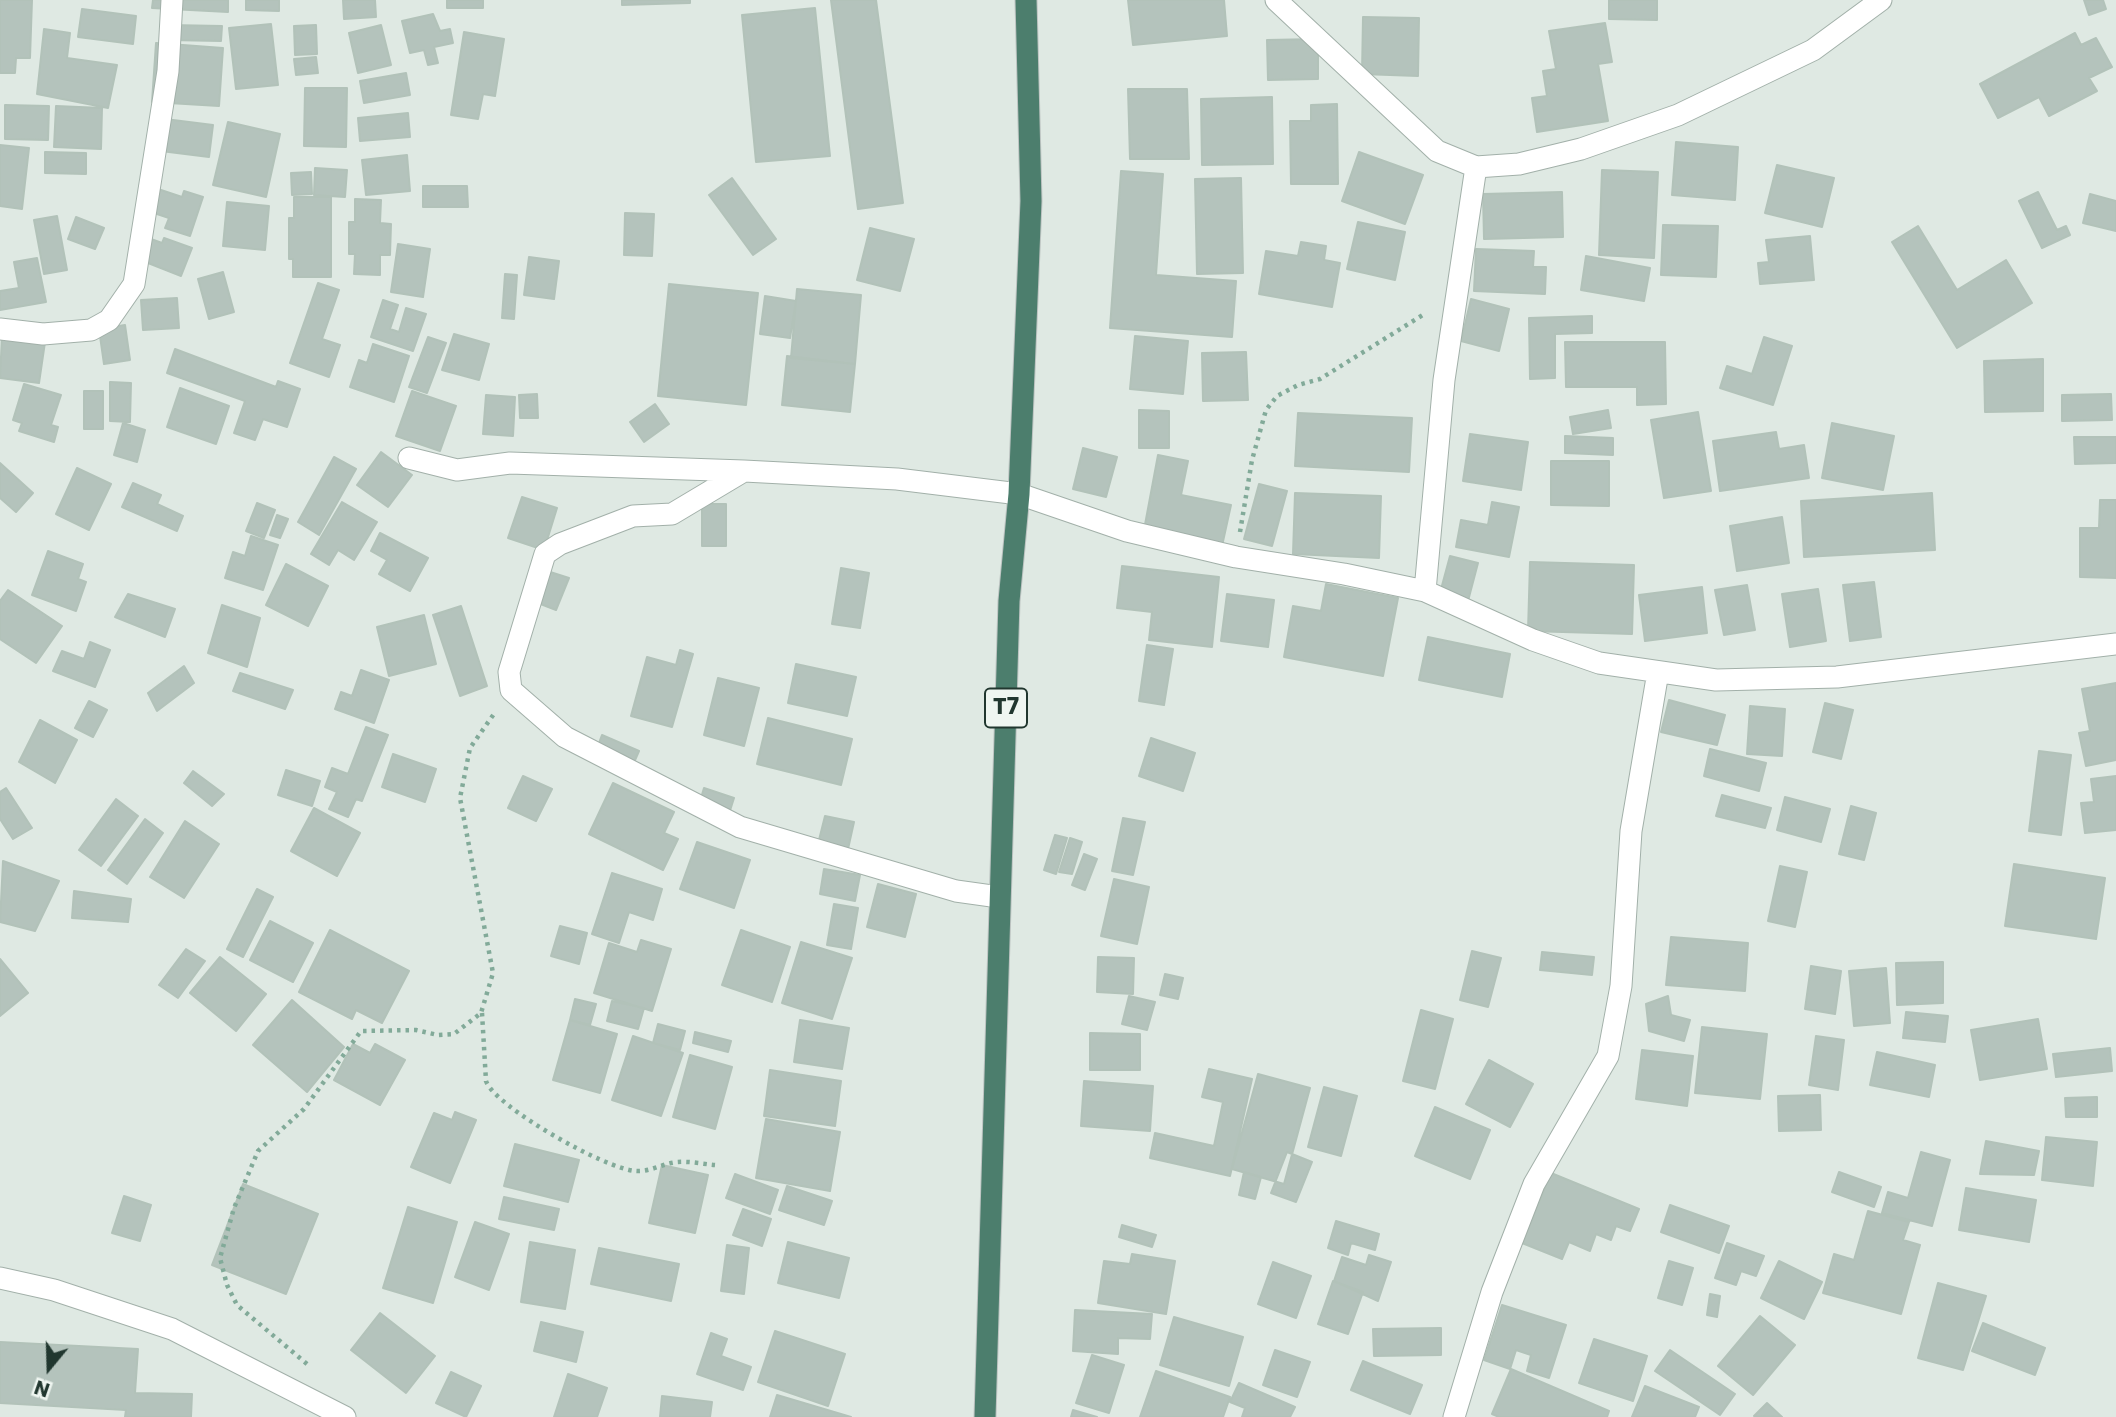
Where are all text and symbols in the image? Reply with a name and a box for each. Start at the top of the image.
road number: T7 [985,688,1027,728]
north arrow [14,1333,84,1403]
text: N [31,1373,53,1403]

